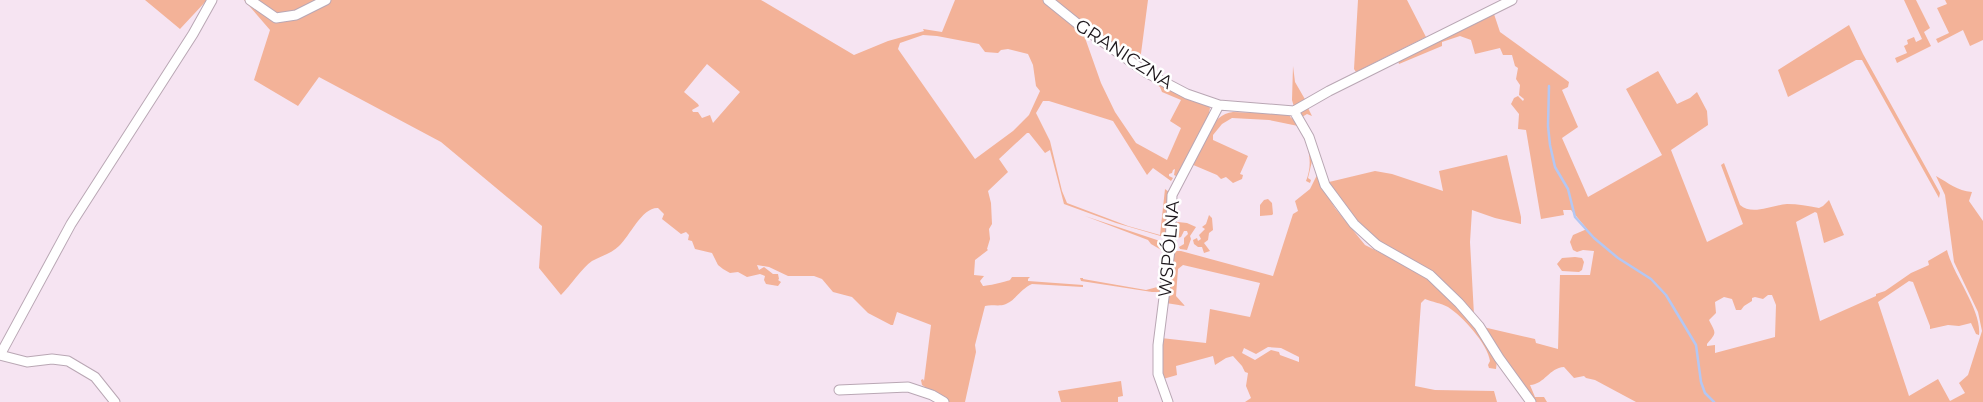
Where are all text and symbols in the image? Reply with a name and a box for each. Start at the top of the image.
street label: GRANICZNA [1071,14,1177,94]
street label: WSPÓLNA [1154,200,1184,298]

